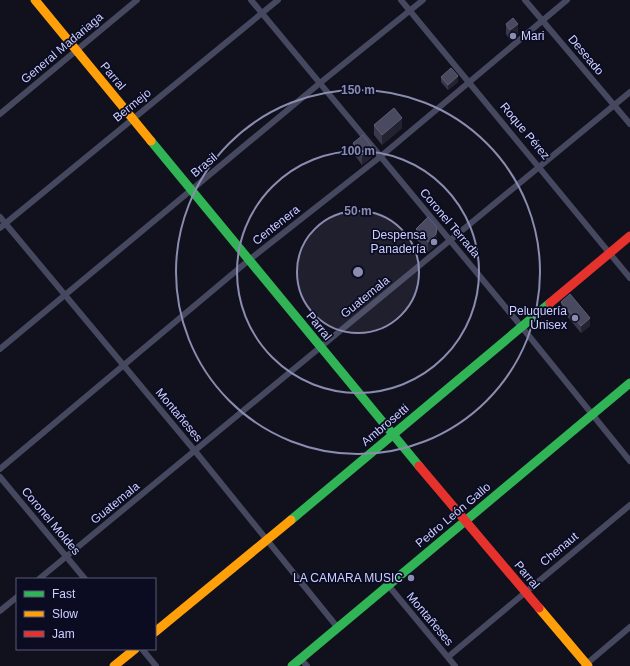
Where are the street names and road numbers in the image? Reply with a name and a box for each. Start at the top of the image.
street label: General Madariaga [18,9,106,86]
street label: Deseado [565,32,607,78]
street label: Parral [97,59,129,93]
street label: Bermejo [110,85,154,125]
street label: Roque Pérez [497,100,553,162]
street label: Brasil [188,150,220,180]
street label: Coronel Terrada [417,186,483,261]
street label: Centenera [250,202,303,248]
street label: Guatemala [338,273,392,321]
street label: Parral [303,309,335,343]
street label: Montañeses [153,385,205,445]
street label: Ambrosetti [359,401,411,449]
street label: Guatemala [88,479,142,527]
street label: Pedro León Gallo [413,479,494,550]
street label: Coronel Moldes [19,484,83,558]
street label: Chenaut [537,529,581,569]
street label: Parral [511,558,543,592]
street label: Montañeses [404,589,456,649]

